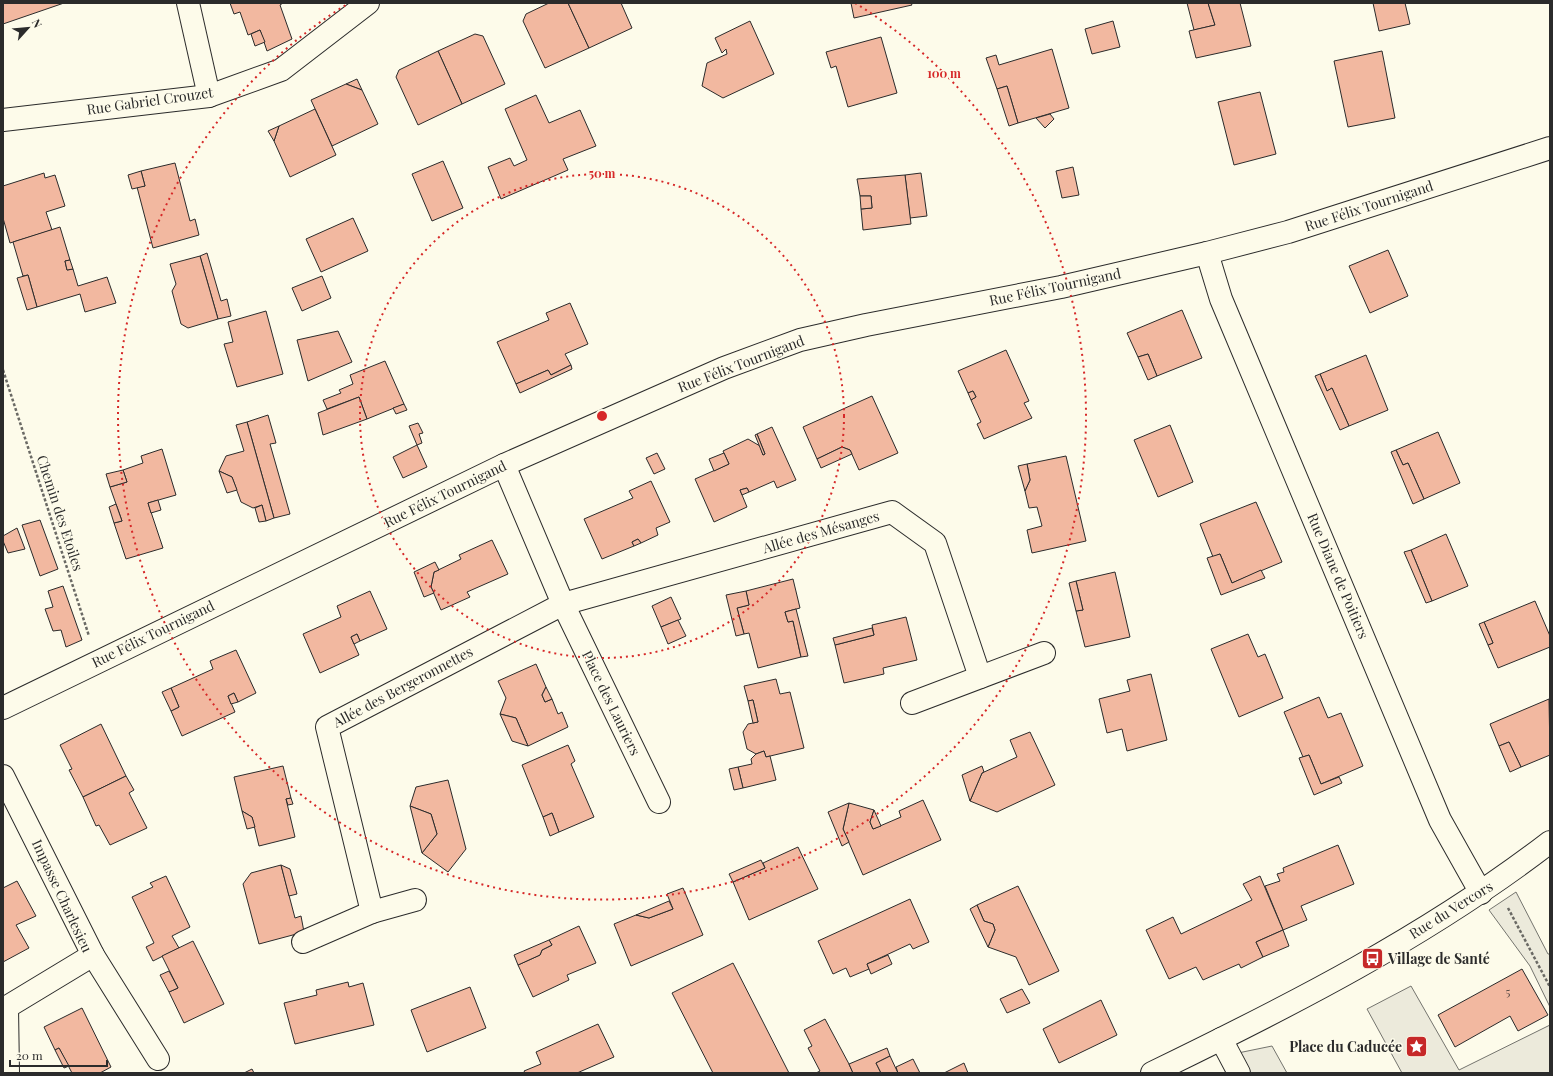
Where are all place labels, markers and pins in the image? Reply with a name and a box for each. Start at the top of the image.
centre of rings [595,409,609,423]
bus stop icon: Village de Santé [1360,946,1386,972]
place label: Village de Santé [1387,949,1490,968]
place icon: Place du Caducée [1404,1034,1430,1060]
place label: Place du Caducée [1289,1037,1402,1056]

